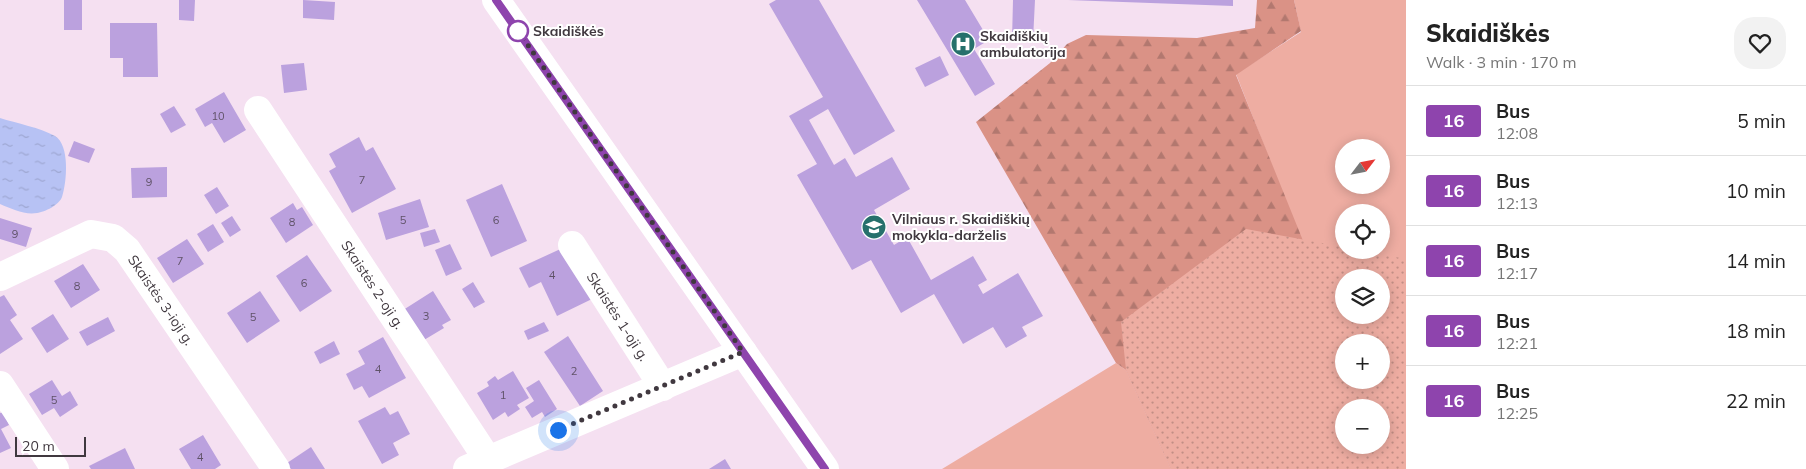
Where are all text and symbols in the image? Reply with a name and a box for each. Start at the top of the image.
button: heart [1734,17,1786,69]
text: Skaidiškės [1426,18,1550,48]
marker: Skaidiškės [507,20,529,42]
place label: Skaidiškės [533,22,604,40]
place label: Skaidiškių ambulatorija [980,27,1066,61]
hospital icon: Skaidiškių ambulatorija [950,31,976,57]
text: Walk · 3 min · 170 m [1426,52,1577,72]
text: Bus [1496,99,1530,123]
house number: 10 [211,109,225,123]
text: 16 [1443,109,1464,132]
text: 5 min [1737,109,1786,133]
text: 12:08 [1496,123,1538,143]
north arrow [1335,139,1390,194]
map controls [1335,139,1390,454]
text: Bus [1496,169,1530,193]
house number: 7 [359,173,365,187]
house number: 9 [146,175,152,189]
text: 16 [1443,179,1464,202]
text: 10 min [1726,179,1786,203]
text: 12:13 [1496,193,1538,213]
button: locate [1335,204,1390,259]
place label: Vilniaus r. Skaidiškių mokykla-darželis [891,210,1030,244]
house number: 5 [400,213,407,227]
house number: 6 [493,213,500,227]
school or university icon: Vilniaus r. Skaidiškių mokykla-darželis [861,214,887,240]
house number: 8 [289,215,296,229]
house number: 9 [12,227,18,241]
street label: Skaistės 2-oji g. [337,237,408,332]
text: Bus [1496,239,1530,263]
text: 16 [1443,249,1464,272]
text: 14 min [1726,249,1786,273]
street label: Skaistės 3-ioji g. [124,251,198,349]
house number: 7 [177,254,183,268]
text: 12:17 [1496,263,1538,283]
house number: 4 [549,268,556,282]
street label: Skaistės 1-oji g. [583,269,653,364]
button: layers [1335,269,1390,324]
house number: 6 [301,276,308,290]
house number: 8 [74,279,81,293]
house number: 3 [423,309,429,323]
text: Bus [1496,309,1530,333]
house number: 5 [250,310,257,324]
text: 16 [1443,319,1464,342]
text: 18 min [1726,319,1786,343]
text: 12:21 [1496,333,1538,353]
button: + [1335,334,1390,389]
house number: 4 [375,362,382,376]
house number: 2 [571,364,578,378]
text: Bus [1496,379,1530,403]
house number: 1 [500,388,506,402]
text: 16 [1443,389,1464,412]
text: 22 min [1726,389,1786,413]
house number: 5 [51,393,58,407]
button: − [1335,399,1390,454]
text: 12:25 [1496,403,1538,423]
your location [546,418,571,443]
scale bar [15,434,86,457]
text: 20 m [22,437,55,455]
house number: 4 [197,450,204,464]

